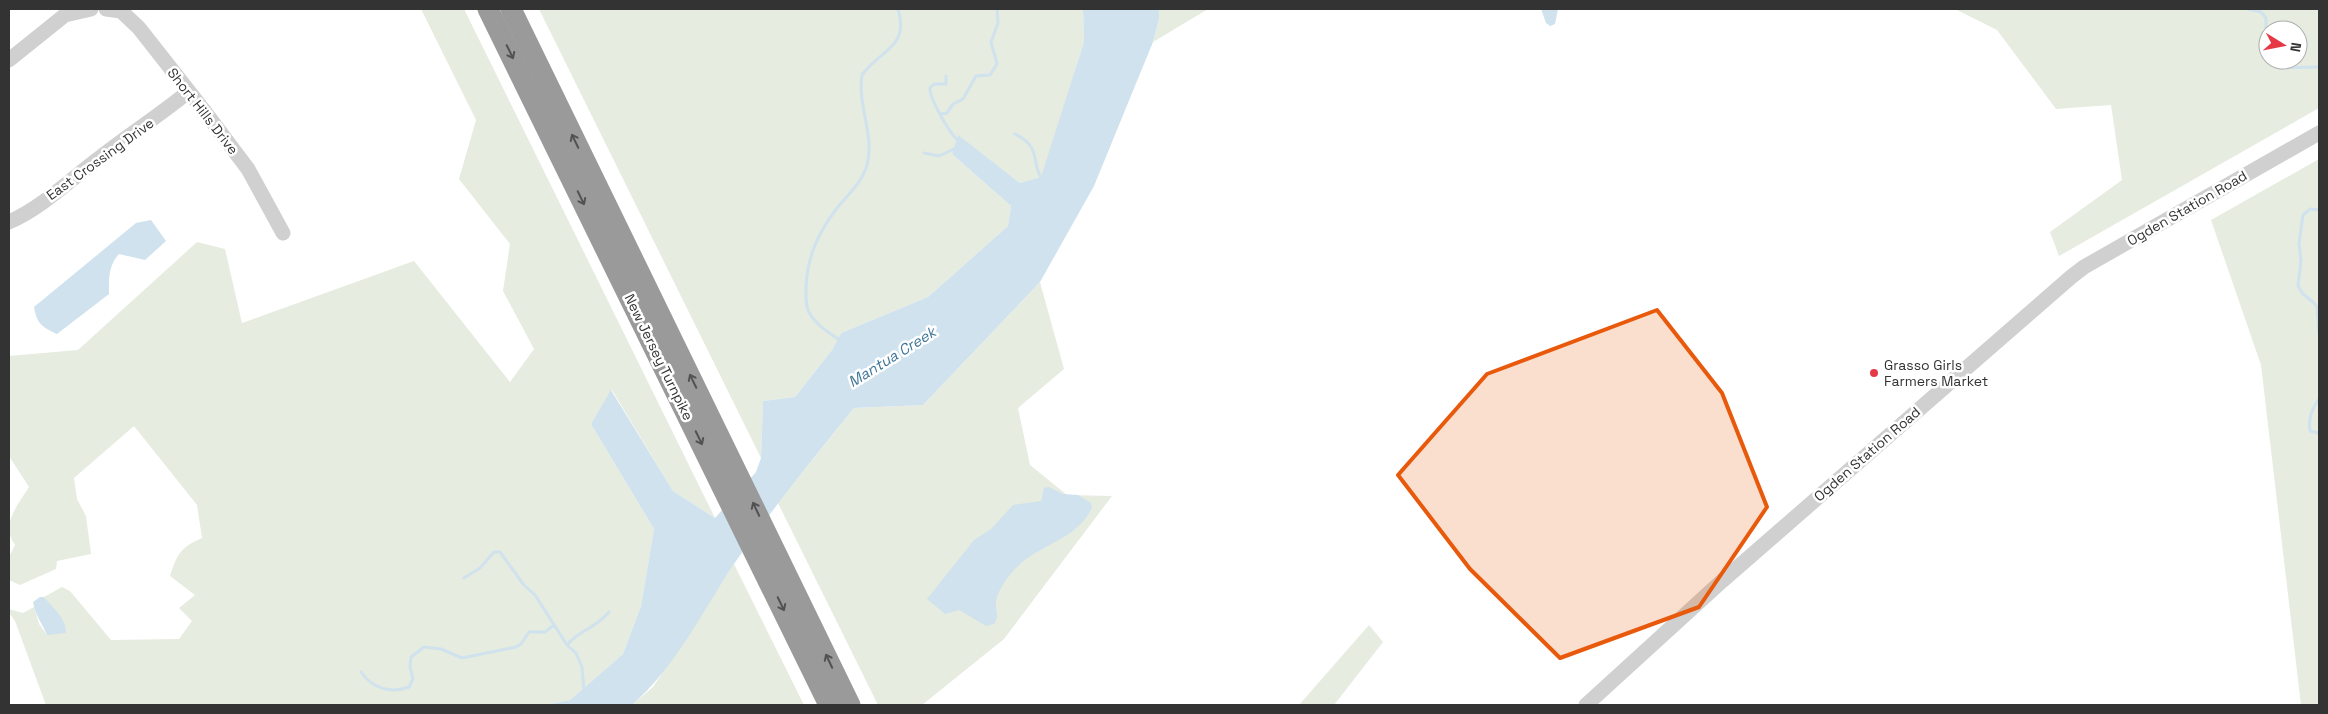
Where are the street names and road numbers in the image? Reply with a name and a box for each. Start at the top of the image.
street label: Short Hills Drive [164,64,242,158]
street label: East Crossing Drive [43,114,157,204]
street label: Ogden Station Road [2124,166,2250,250]
street label: New Jersey Turnpike [621,291,697,423]
street label: Ogden Station Road [1810,403,1924,505]

